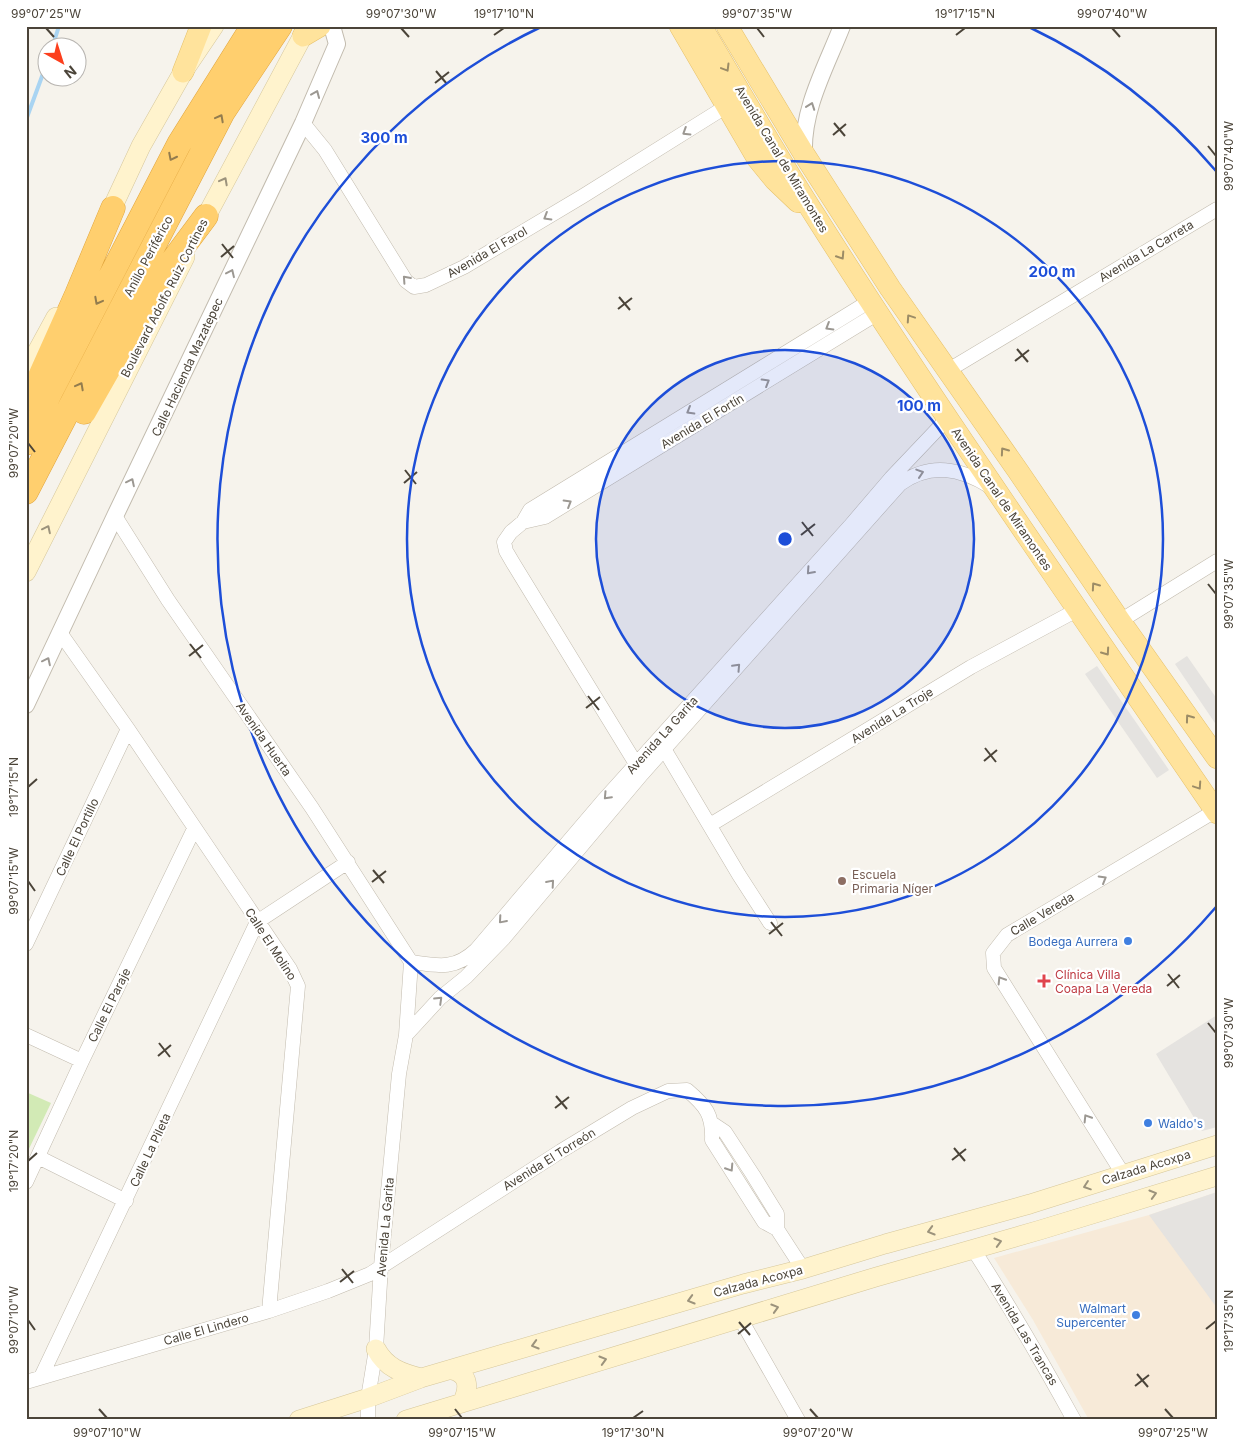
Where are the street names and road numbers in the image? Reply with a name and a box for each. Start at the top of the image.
street label: Avenida Canal de Miramontes [732,83,832,235]
street label: Anillo Periférico [120,213,176,299]
street label: Boulevard Adolfo Ruiz Cortines [117,216,211,380]
street label: Avenida La Carreta [1096,217,1196,285]
street label: Avenida El Farol [444,223,530,281]
street label: Calle Hacienda Mazatepec [148,295,226,439]
street label: Avenida El Fortín [658,390,746,452]
street label: Avenida Canal de Miramontes [949,425,1055,573]
street label: Avenida La Troje [848,684,936,746]
street label: Avenida La Garita [623,693,701,777]
street label: Avenida Huerta [233,699,295,779]
street label: Calle El Portillo [52,796,102,878]
street label: Calle Vereda [1007,889,1077,939]
street label: Calle El Molino [242,905,300,983]
street label: Calle El Paraje [85,965,133,1045]
street label: Calle La Pileta [126,1111,174,1189]
street label: Avenida El Torreón [500,1124,598,1194]
street label: Calzada Acoxpa [1100,1146,1192,1188]
street label: Avenida La Garita [373,1177,397,1277]
street label: Calzada Acoxpa [712,1262,804,1300]
street label: Avenida Las Trancas [988,1280,1062,1388]
street label: Calle El Lindero [162,1310,250,1348]

